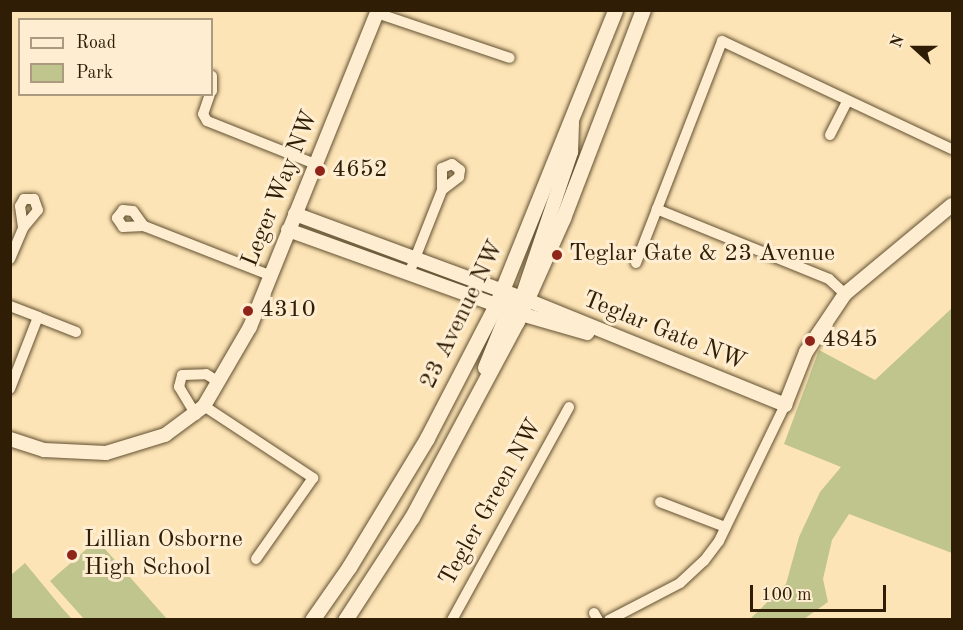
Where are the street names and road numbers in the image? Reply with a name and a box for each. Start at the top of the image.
street label: Leger Way NW [236,106,326,272]
street label: 23 Avenue NW [415,236,511,394]
street label: Teglar Gate NW [578,286,750,378]
street label: Tegler Green NW [434,414,550,592]

